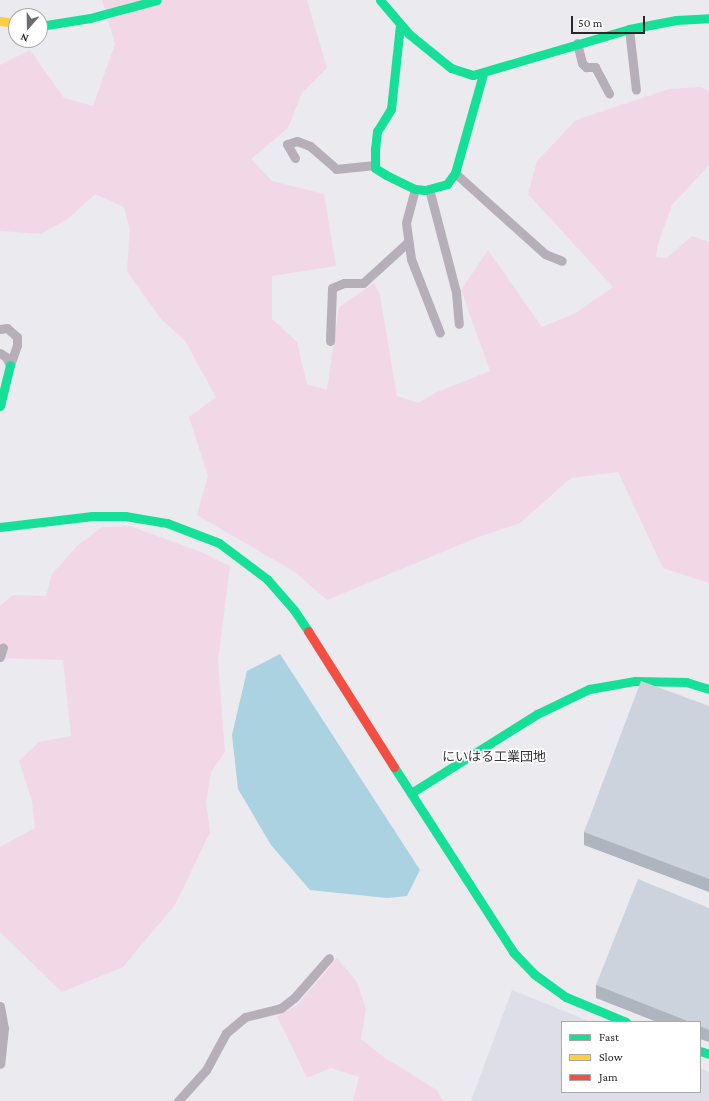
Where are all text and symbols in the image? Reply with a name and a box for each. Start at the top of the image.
north arrow [8,8,48,48]
scale bar [573,8,647,34]
text: 50 m [578,16,602,30]
text: N [19,31,30,45]
district label: にいはる工業団地 [442,749,546,765]
legend [561,1021,701,1093]
text: Fast [599,1030,619,1044]
text: Slow [599,1050,623,1064]
text: Jam [599,1070,618,1084]

